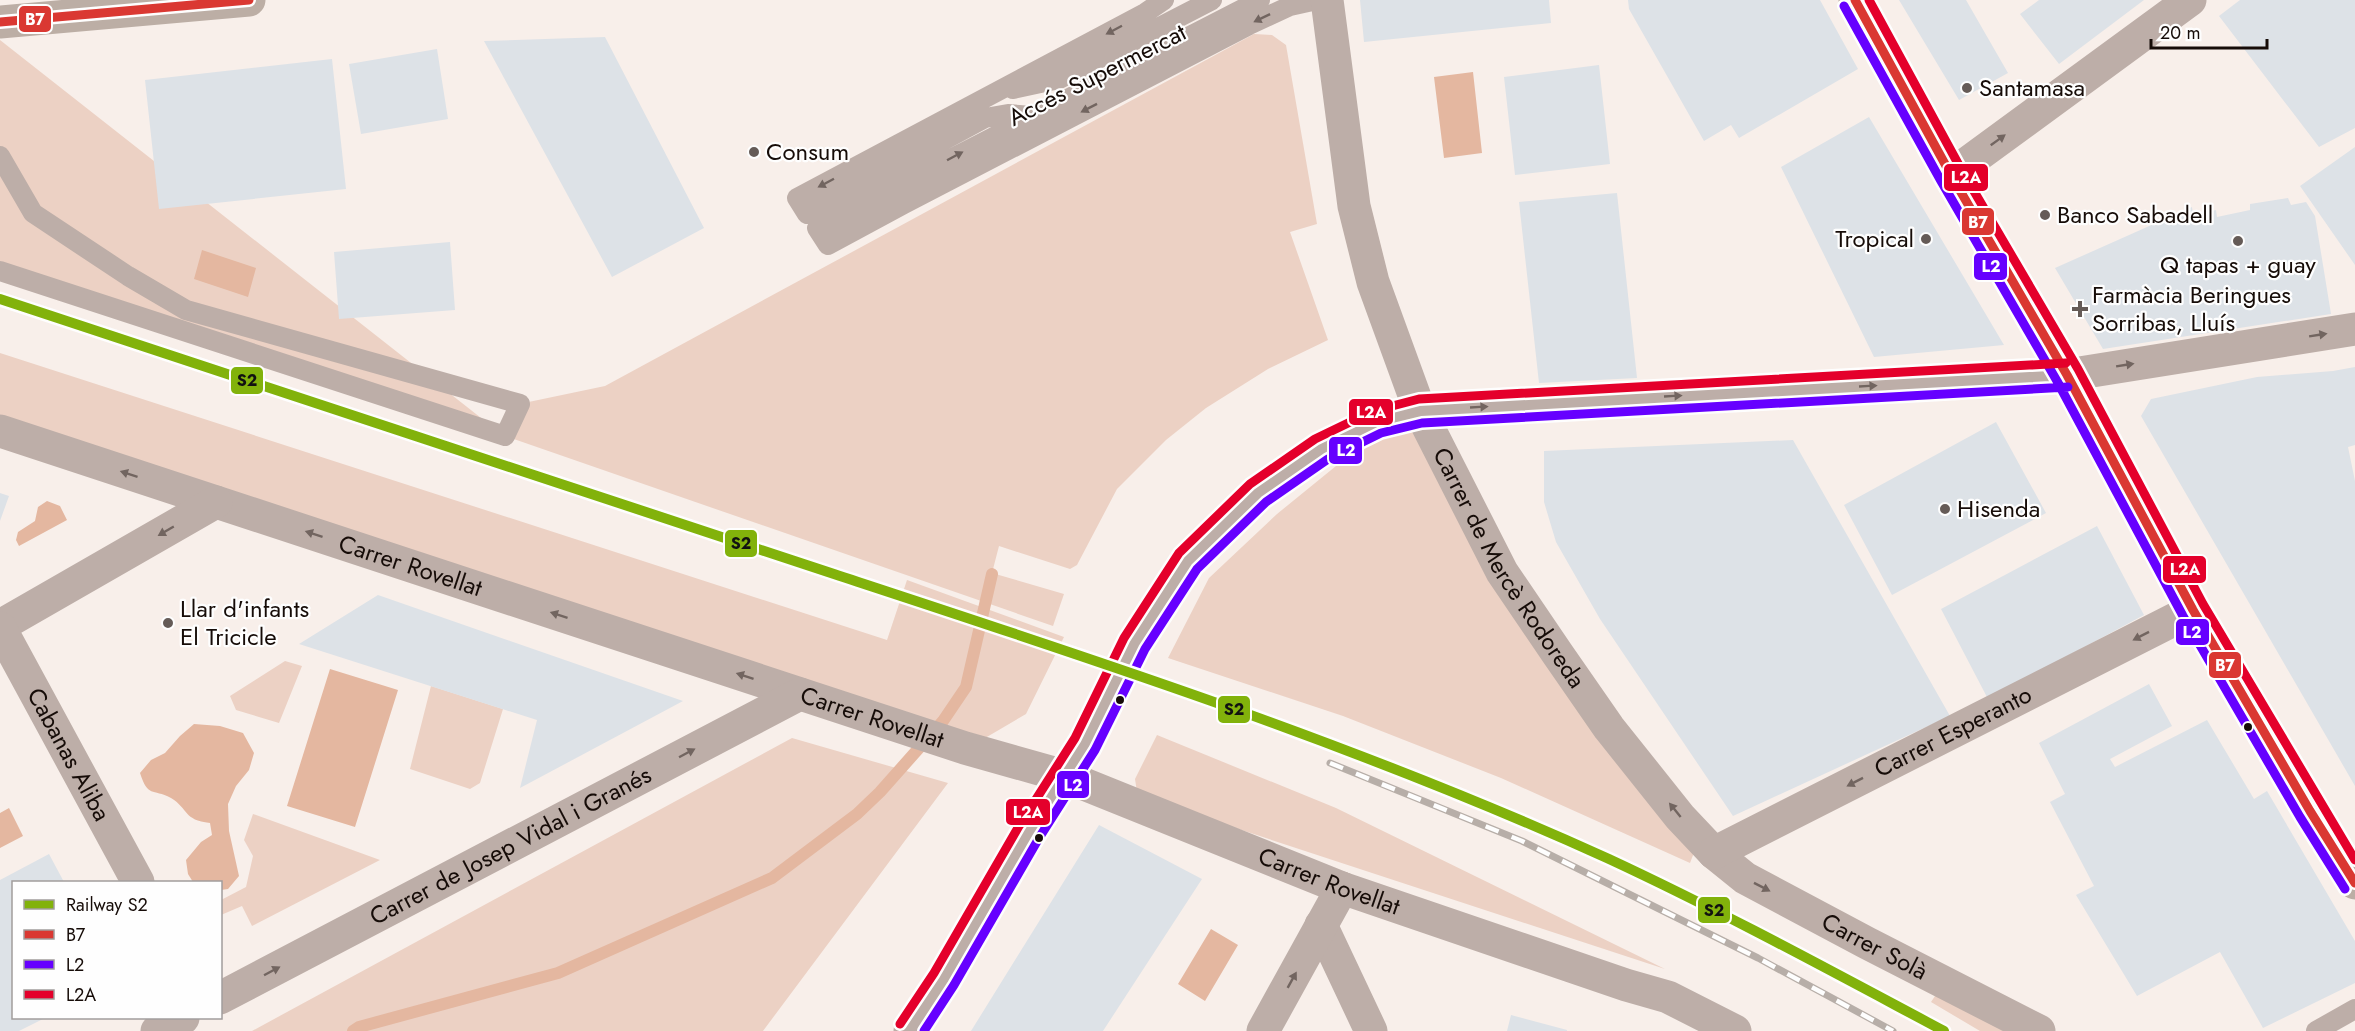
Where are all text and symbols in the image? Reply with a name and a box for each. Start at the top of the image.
line badge: B7 [18,5,52,33]
text: B7 [25,8,45,31]
scale bar [2151,12,2266,50]
one-way arrow [1253,13,1271,23]
street label: Accés Supermercat [1002,14,1192,135]
text: 20 m [2160,20,2200,46]
one-way arrow [1105,25,1122,35]
place label: Santamasa [1979,70,2085,105]
marker: Santamasa [1960,81,1974,95]
one-way arrow [1080,103,1097,113]
place label: Consum [766,134,849,169]
one-way arrow [1991,135,2006,147]
marker: Consum [747,145,761,159]
one-way arrow [946,152,963,161]
line badge: L2A [1943,163,1989,192]
text: L2A [1951,166,1982,189]
one-way arrow [817,178,834,188]
place label: Banco Sabadell [2057,197,2213,232]
line badge: B7 [1961,207,1995,236]
marker: Banco Sabadell [2038,208,2052,222]
text: B7 [1968,211,1988,234]
place label: Tropical [1835,221,1914,256]
marker: Tropical [1919,232,1933,246]
marker: Q tapas + guay [2231,234,2245,248]
place label: Q tapas + guay [2160,247,2316,282]
line badge: L2 [1973,252,2008,281]
text: L2 [1982,255,2000,278]
place label: Farmàcia Beringues Sorribas, Lluís [2092,277,2291,340]
marker: Farmàcia Beringues Sorribas, Lluís [2073,302,2087,316]
one-way arrow [2308,330,2327,339]
one-way arrow [2116,361,2135,370]
line badge: S2 [230,366,264,395]
text: S2 [237,369,257,392]
one-way arrow [1859,381,1878,390]
one-way arrow [1664,392,1683,401]
line badge: L2A [1348,398,1394,426]
text: L2A [1356,401,1387,424]
one-way arrow [1469,403,1488,412]
line badge: L2 [1328,436,1363,465]
text: L2 [1337,439,1355,462]
street label: Carrer de Mercè Rodoreda [1424,441,1594,695]
one-way arrow [120,468,138,478]
place label: Hisenda [1957,491,2040,526]
marker: Hisenda [1938,502,1952,516]
street label: Carrer Rovellat [334,525,487,605]
one-way arrow [157,526,174,536]
one-way arrow [305,529,323,539]
line badge: S2 [724,529,758,558]
text: S2 [731,532,751,555]
line badge: L2A [2162,555,2207,584]
text: L2A [2170,558,2201,581]
place label: Llar d'infants El Tricicle [180,591,309,654]
one-way arrow [550,610,568,619]
marker: Llar d'infants El Tricicle [161,616,175,630]
line badge: L2 [2175,618,2210,646]
text: L2 [2183,621,2201,644]
one-way arrow [2132,631,2150,641]
line badge: B7 [2208,651,2242,679]
text: B7 [2215,654,2235,677]
one-way arrow [736,670,754,680]
street label: Carrer Rovellat [796,677,949,757]
street label: Carrer Esperanto [1868,677,2037,786]
street label: Cabanas Aliba [19,681,120,827]
unlabelled marker [1114,694,1126,706]
line badge: S2 [1217,695,1251,724]
text: S2 [1224,698,1244,721]
unlabelled marker [2242,721,2254,733]
one-way arrow [678,748,695,758]
street label: Carrer de Josep Vidal i Granés [363,757,657,934]
line badge: L2 [1056,770,1090,799]
text: L2 [1064,774,1082,797]
one-way arrow [1846,777,1863,787]
line badge: L2A [1005,798,1051,826]
text: L2A [1013,801,1044,824]
one-way arrow [1668,802,1681,818]
unlabelled marker [1033,832,1045,844]
street label: Carrer Rovellat [1253,838,1405,924]
legend [12,881,222,1019]
one-way arrow [1753,882,1770,892]
text: Railway S2 [66,892,148,918]
line badge: S2 [1697,896,1731,924]
text: S2 [1704,899,1724,922]
street label: Carrer Solà [1815,904,1934,988]
text: B7 [66,922,86,948]
text: L2 [66,952,84,978]
one-way arrow [264,966,281,976]
one-way arrow [1287,972,1297,989]
text: L2A [66,982,96,1008]

